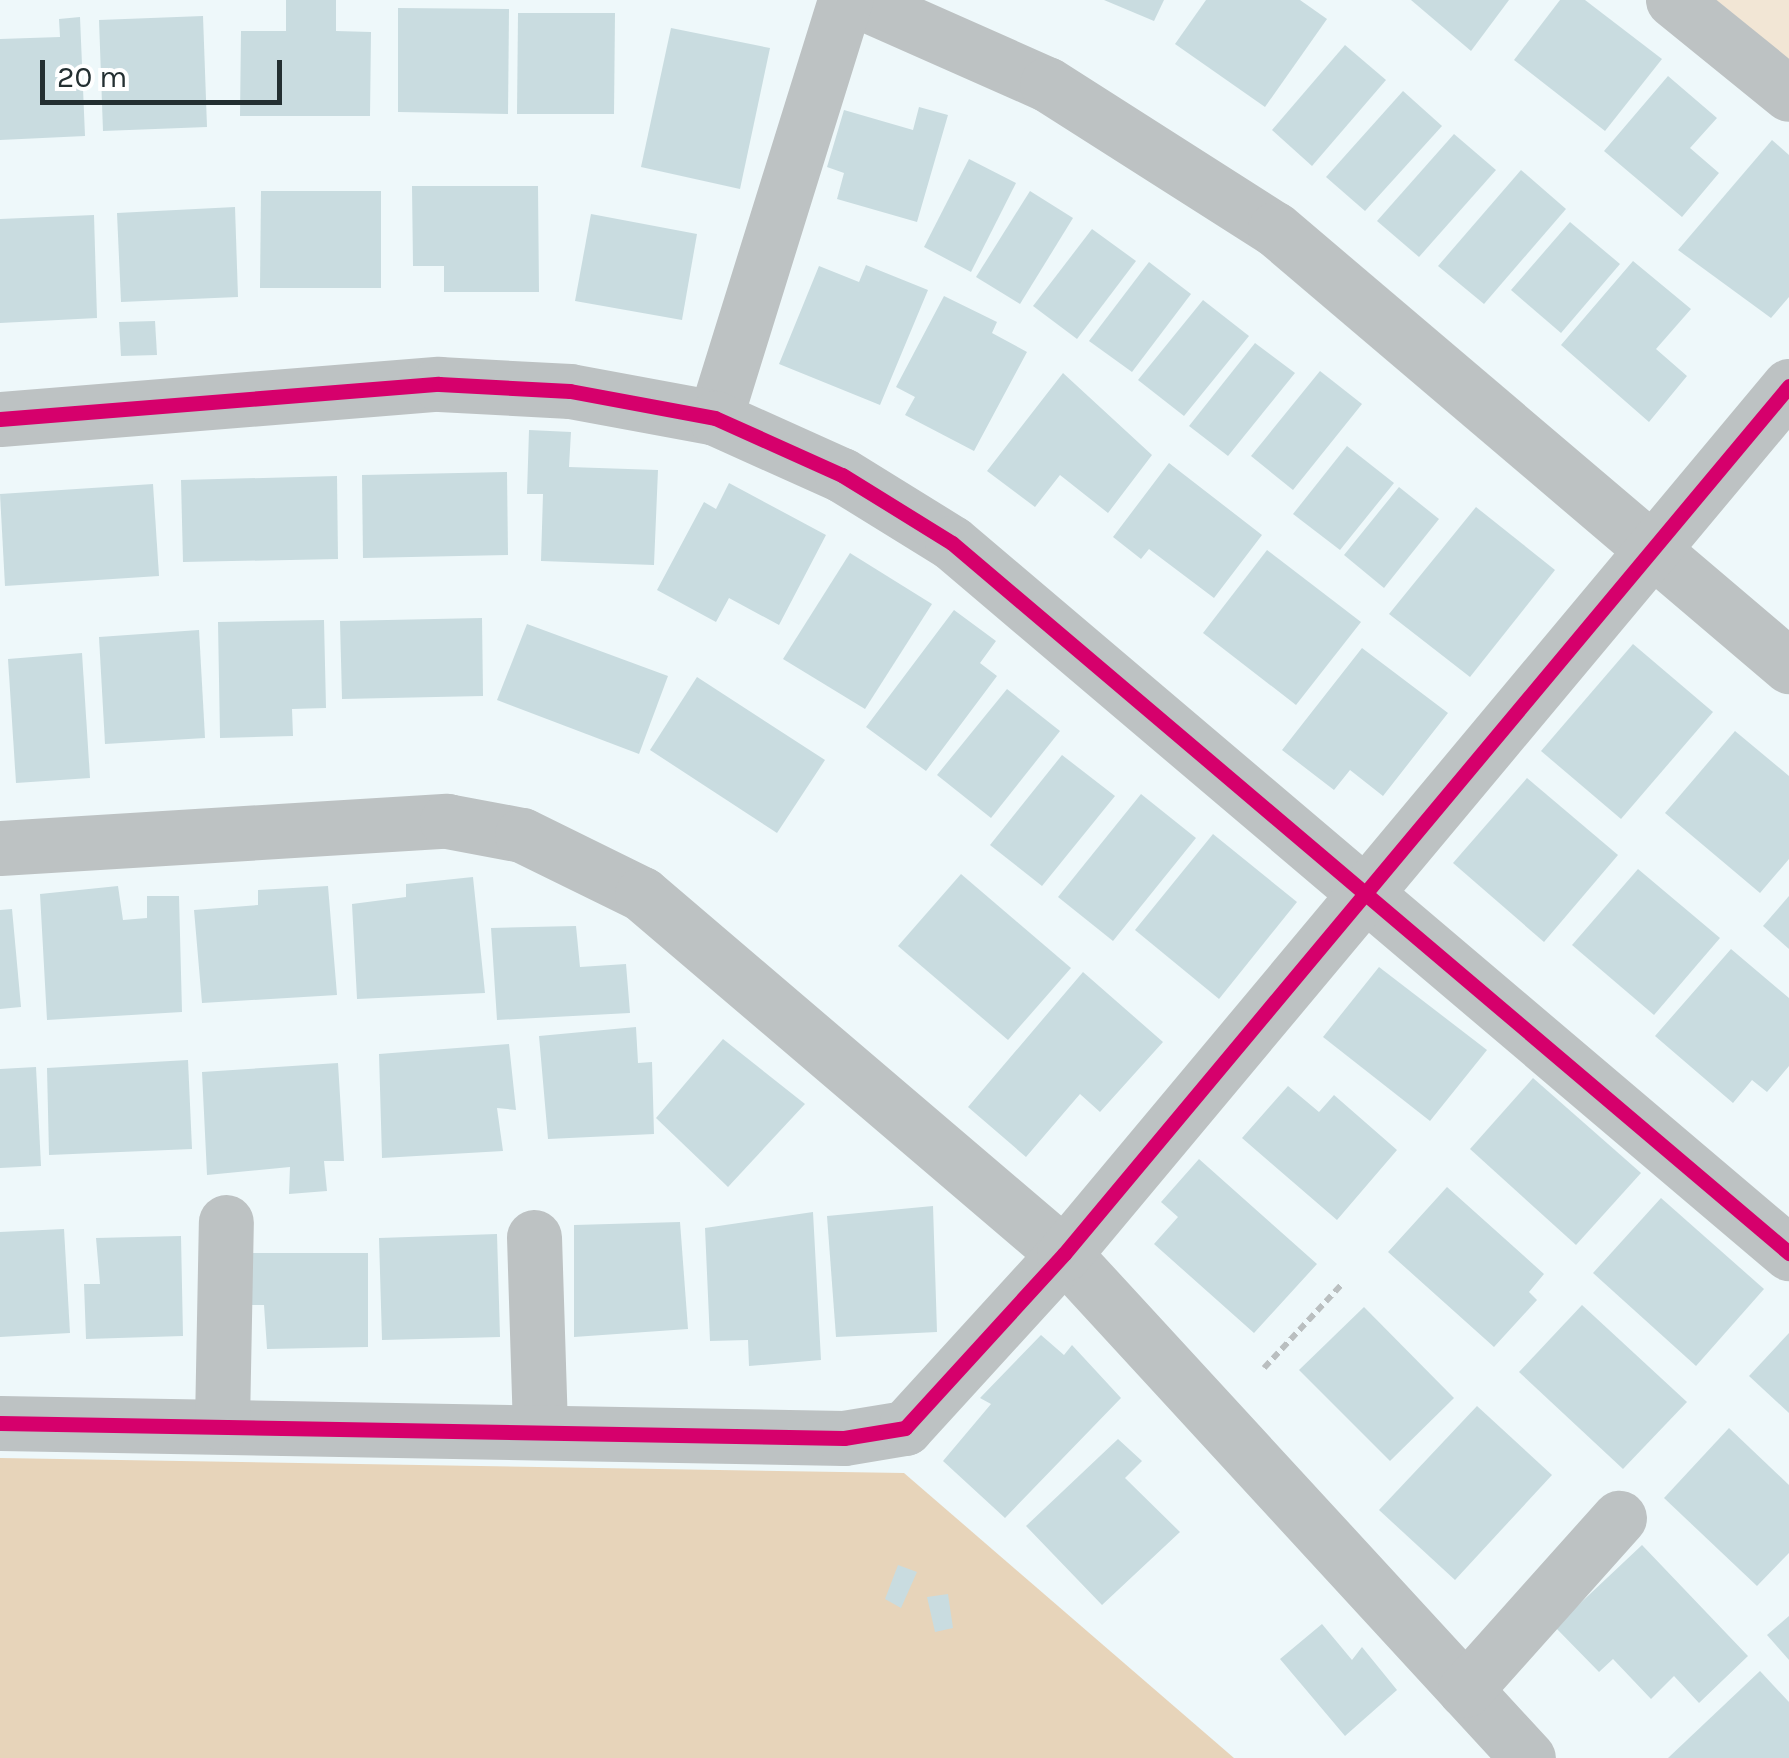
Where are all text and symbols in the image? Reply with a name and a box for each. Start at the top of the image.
scale bar [45,40,288,102]
text: 20 m [57,59,127,95]

